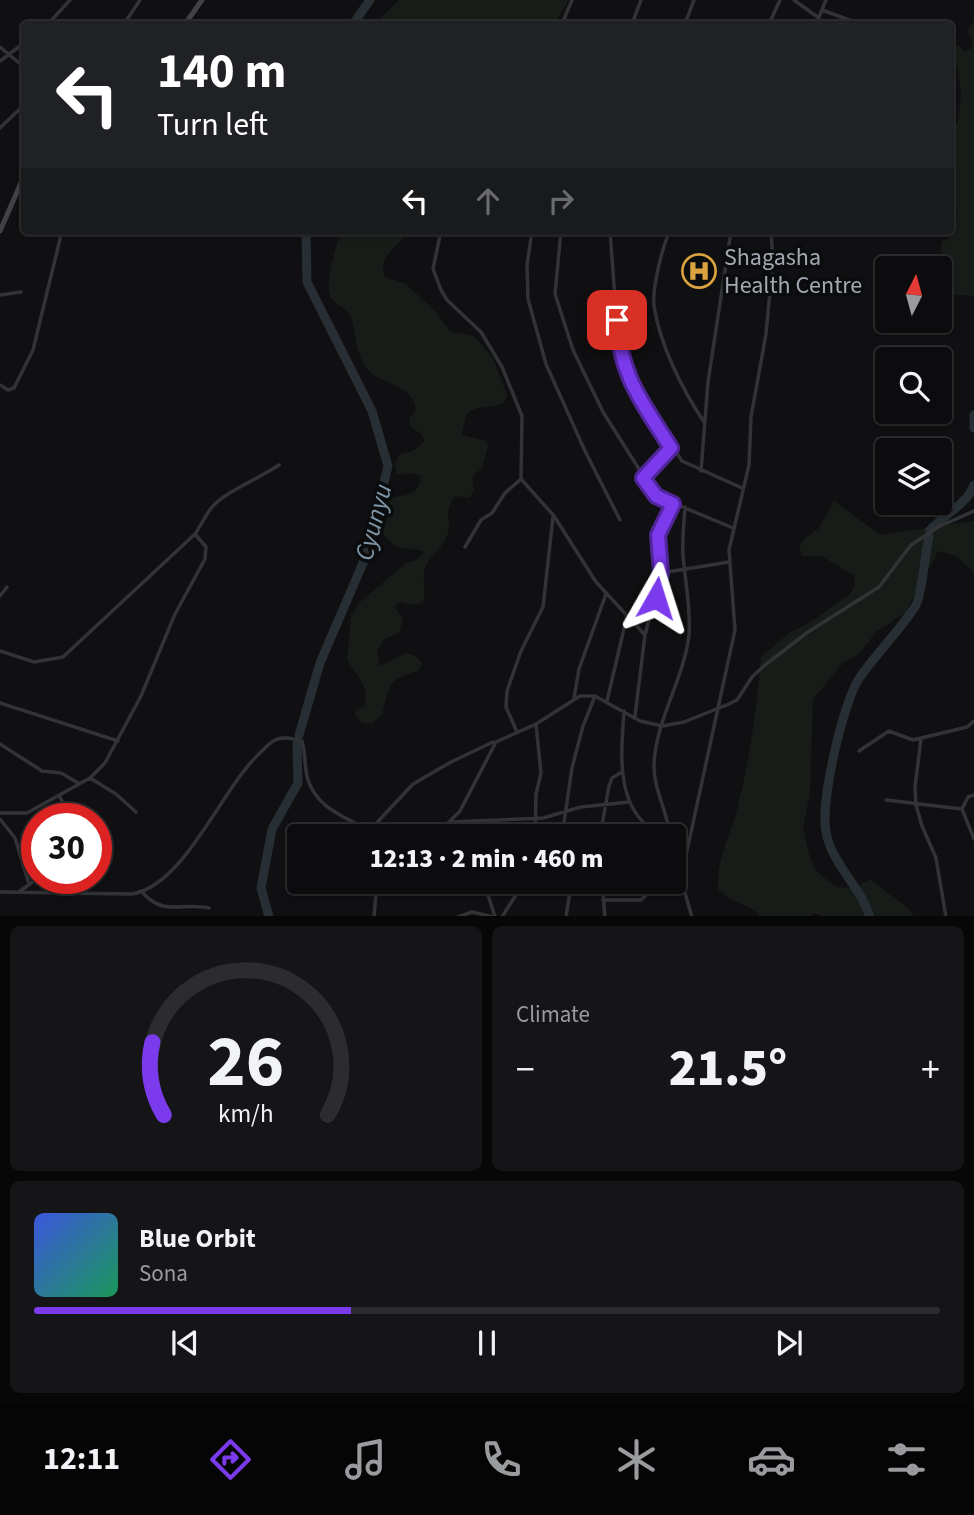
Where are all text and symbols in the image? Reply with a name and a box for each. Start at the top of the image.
text: 140 m [157,37,286,107]
icon: left [42,49,133,140]
text: Turn left [157,102,268,148]
icon: left [396,182,434,220]
icon: ahead [469,182,507,220]
icon: right [542,182,580,220]
place label: Shagasha Health Centre [724,240,862,303]
hospital icon: Shagasha Health Centre [680,252,718,290]
north arrow [875,256,952,332]
map controls [875,256,952,515]
pin [587,290,647,350]
icon: arrive [598,301,636,339]
button: search [875,347,952,424]
button: layers [875,438,952,515]
water label: Cyunyu [346,480,401,565]
position arrow [619,561,693,635]
speed limit sign: 30 [21,803,112,894]
text: 12:13 · 2 min · 460 m [370,840,603,877]
text: Climate [516,998,590,1031]
text: 26 [208,1010,284,1114]
text: 21.5° [669,1032,787,1106]
text: − [516,1043,535,1097]
text: + [921,1043,940,1097]
text: km/h [218,1095,274,1131]
text: Blue Orbit [139,1220,256,1257]
text: Sona [139,1257,188,1290]
icon: previous [166,1324,204,1362]
icon: pause [468,1324,506,1362]
icon: next [770,1324,808,1362]
icon: directions [206,1435,255,1484]
icon: music [341,1435,390,1484]
icon: phone [477,1435,526,1484]
icon: climate [612,1435,661,1484]
icon: car [747,1435,796,1484]
icon: filters [882,1435,931,1484]
text: 12:11 [43,1436,120,1482]

